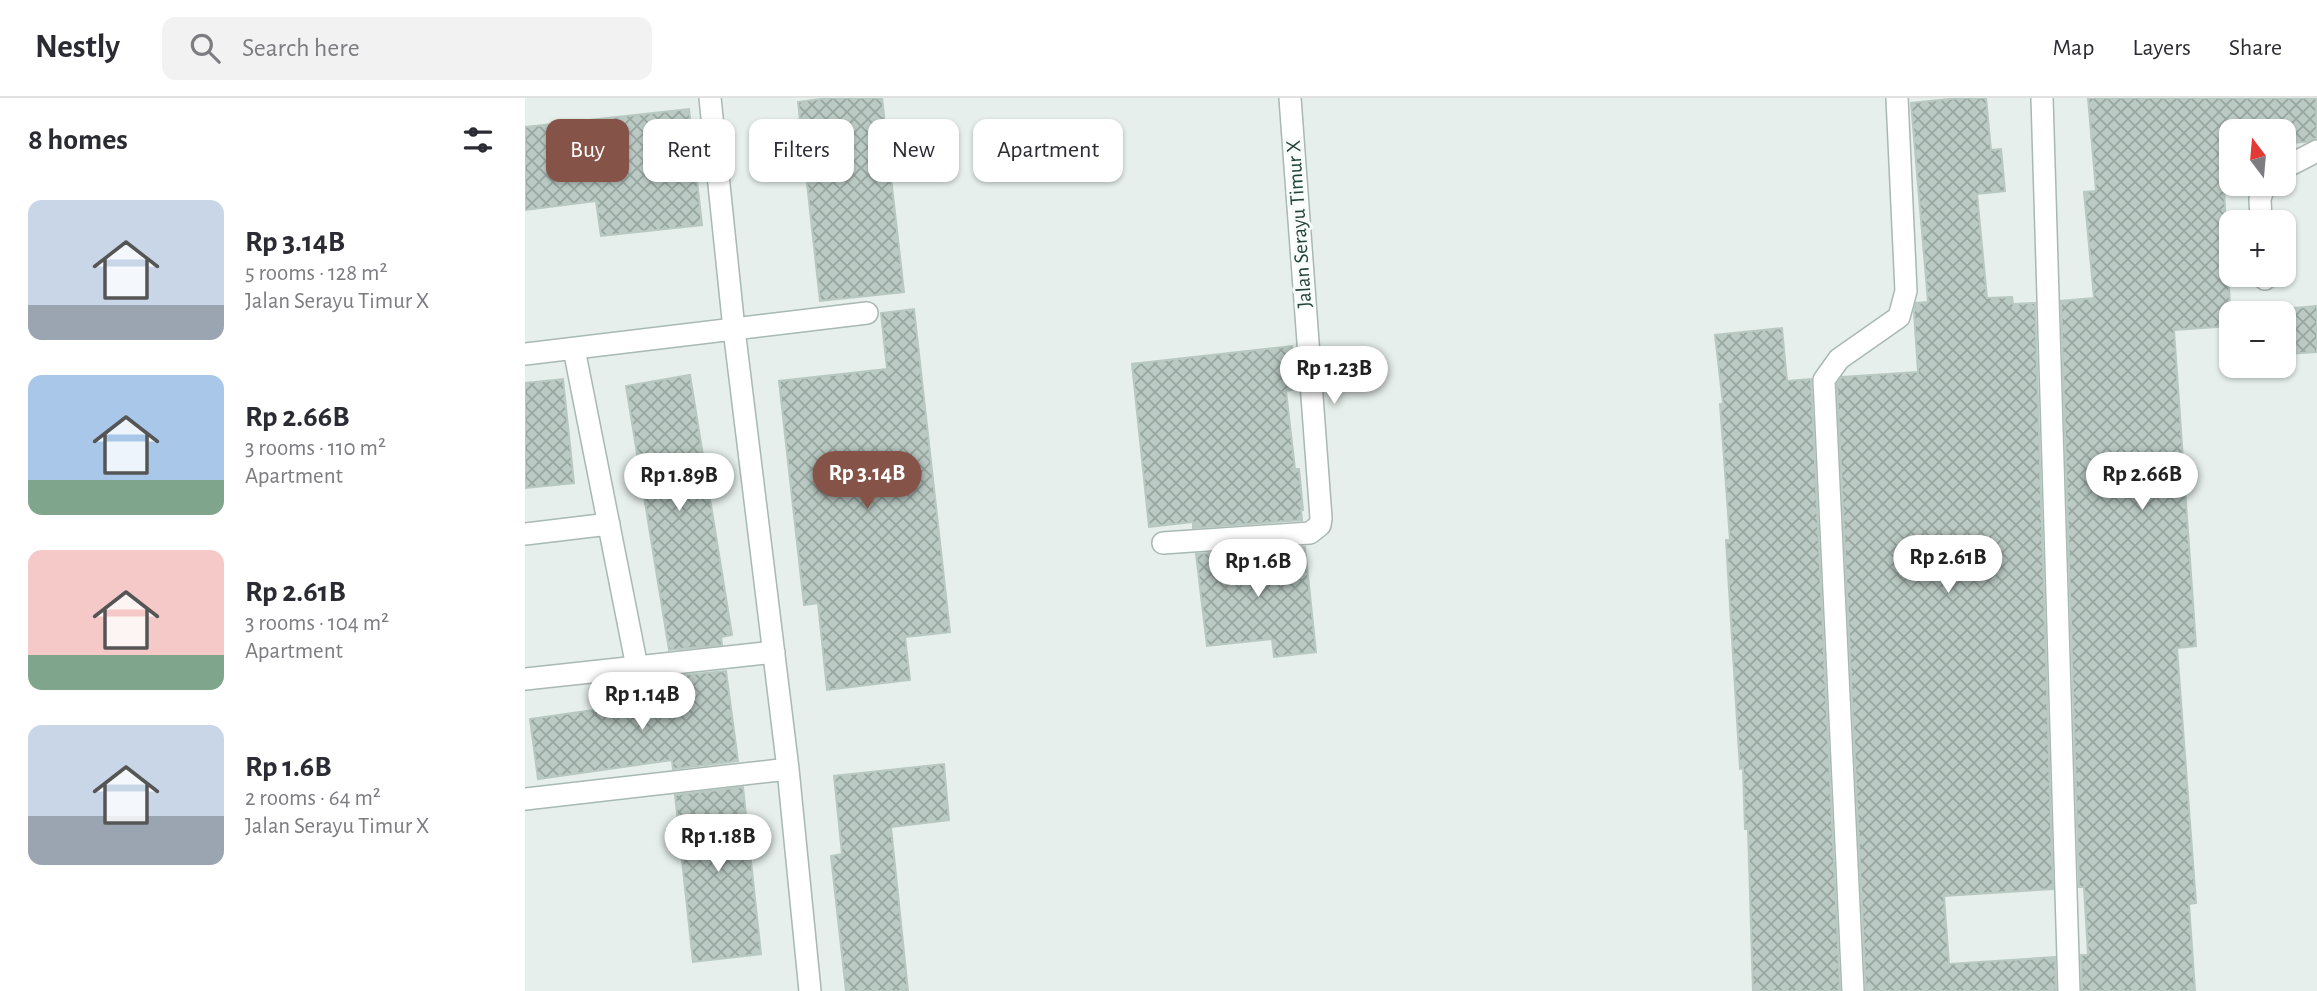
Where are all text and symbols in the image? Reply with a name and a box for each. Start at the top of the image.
search box [162,17,652,80]
icon: search [186,29,224,67]
text: Nestly [35,31,120,64]
text: Search here [242,35,360,61]
text: Map [2052,36,2094,60]
text: Layers [2132,36,2191,60]
text: Share [2229,36,2282,60]
chip: Buy [546,119,629,182]
chip: Rent [643,119,735,182]
chip: Filters [749,119,854,182]
chip: New [868,119,959,182]
chip: Apartment [973,119,1123,182]
north arrow [2219,119,2296,196]
map controls [2219,119,2296,378]
icon: filters [459,121,497,159]
text: 8 homes [28,125,128,155]
street label: Jalan Serayu Timur X [1283,139,1315,309]
button: + [2219,210,2296,287]
text: Rp 3.14B [245,227,345,257]
icon: home [84,228,168,312]
text: 5 rooms · 128 m² [245,262,387,285]
text: Jalan Serayu Timur X [245,290,430,313]
button: − [2219,301,2296,378]
pin: Rp 1.23B [1262,346,1406,406]
text: Rp 1.23B [1296,357,1372,380]
text: Rp 2.66B [245,402,350,432]
icon: home [84,403,168,487]
text: 3 rooms · 110 m² [245,437,386,460]
pin: Rp 3.14B [795,452,939,511]
pin: Rp 2.66B [2070,452,2214,512]
pin: Rp 1.89B [607,454,751,513]
text: Rp 3.14B [829,462,905,485]
text: Rp 2.66B [2102,463,2182,486]
text: Rp 1.89B [640,464,718,487]
text: Apartment [245,465,343,488]
pin: Rp 2.61B [1876,536,2020,595]
pin: Rp 1.6B [1193,540,1323,599]
text: Rp 2.61B [1909,546,1987,569]
text: Rp 1.6B [1225,550,1291,573]
text: Rp 2.61B [245,577,346,607]
icon: home [84,578,168,662]
text: 3 rooms · 104 m² [245,612,389,635]
text: Apartment [245,640,343,663]
pin: Rp 1.14B [570,672,714,732]
text: Rp 1.14B [604,683,680,706]
text: Rp 1.6B [245,752,332,782]
icon: home [84,753,168,837]
text: 2 rooms · 64 m² [245,787,381,810]
pin: Rp 1.18B [646,814,790,874]
text: Jalan Serayu Timur X [245,815,430,838]
text: Rp 1.18B [681,825,755,848]

